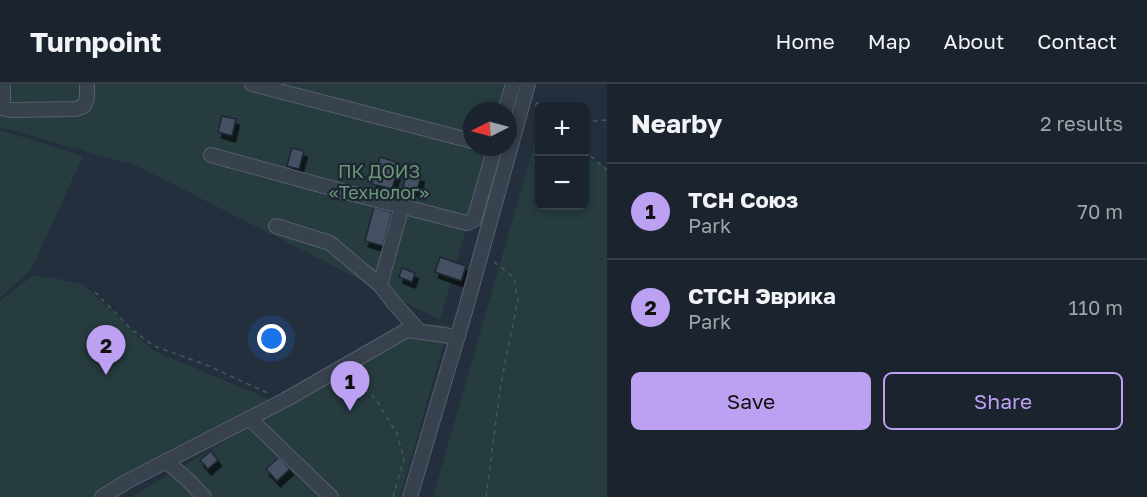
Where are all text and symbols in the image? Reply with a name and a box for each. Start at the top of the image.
text: Turnpoint [30,25,161,58]
text: Home [775,28,835,54]
text: Map [868,28,911,54]
text: About [944,28,1004,54]
text: Contact [1037,28,1117,54]
north arrow [463,102,517,156]
map controls [535,102,589,210]
button: + [535,102,589,156]
text: Nearby [631,108,722,139]
text: 2 results [1040,111,1123,135]
button: − [535,156,589,210]
park label: ПК ДОИЗ «Технолог» [329,160,429,203]
text: ТСН Союз [688,186,798,213]
text: 1 [645,199,656,223]
text: 70 m [1077,199,1123,223]
text: Park [688,213,731,237]
text: СТСН Эврика [688,282,836,309]
text: 2 [644,295,657,319]
text: 110 m [1069,295,1123,319]
text: Park [688,309,731,333]
your location [257,324,286,353]
pin: 2 [86,326,126,375]
pin: 1 [330,362,370,411]
button: Save [631,372,871,430]
button: Share [883,372,1123,430]

